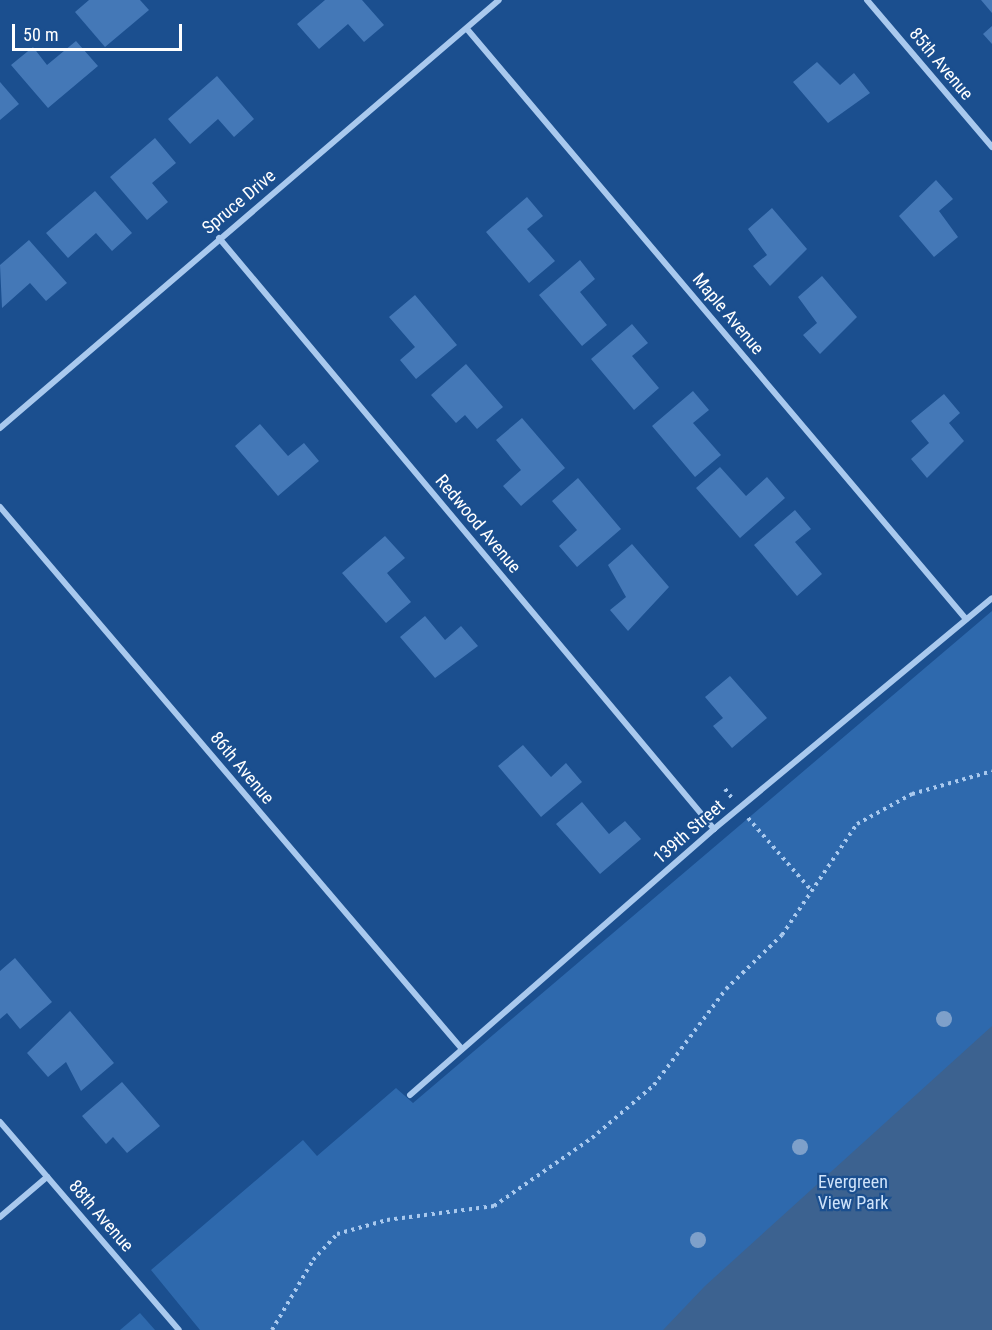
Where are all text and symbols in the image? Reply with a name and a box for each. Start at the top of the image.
scale bar [15,12,184,50]
street label: 85th Avenue [905,23,977,105]
text: 50 m [23,24,58,45]
street label: Spruce Drive [198,165,280,239]
street label: Maple Avenue [688,269,768,359]
street label: Redwood Avenue [431,470,525,578]
street label: 86th Avenue [206,727,278,809]
street label: 139th Street [649,795,729,869]
park label: Evergreen View Park [818,1172,888,1214]
street label: 88th Avenue [64,1176,138,1256]

